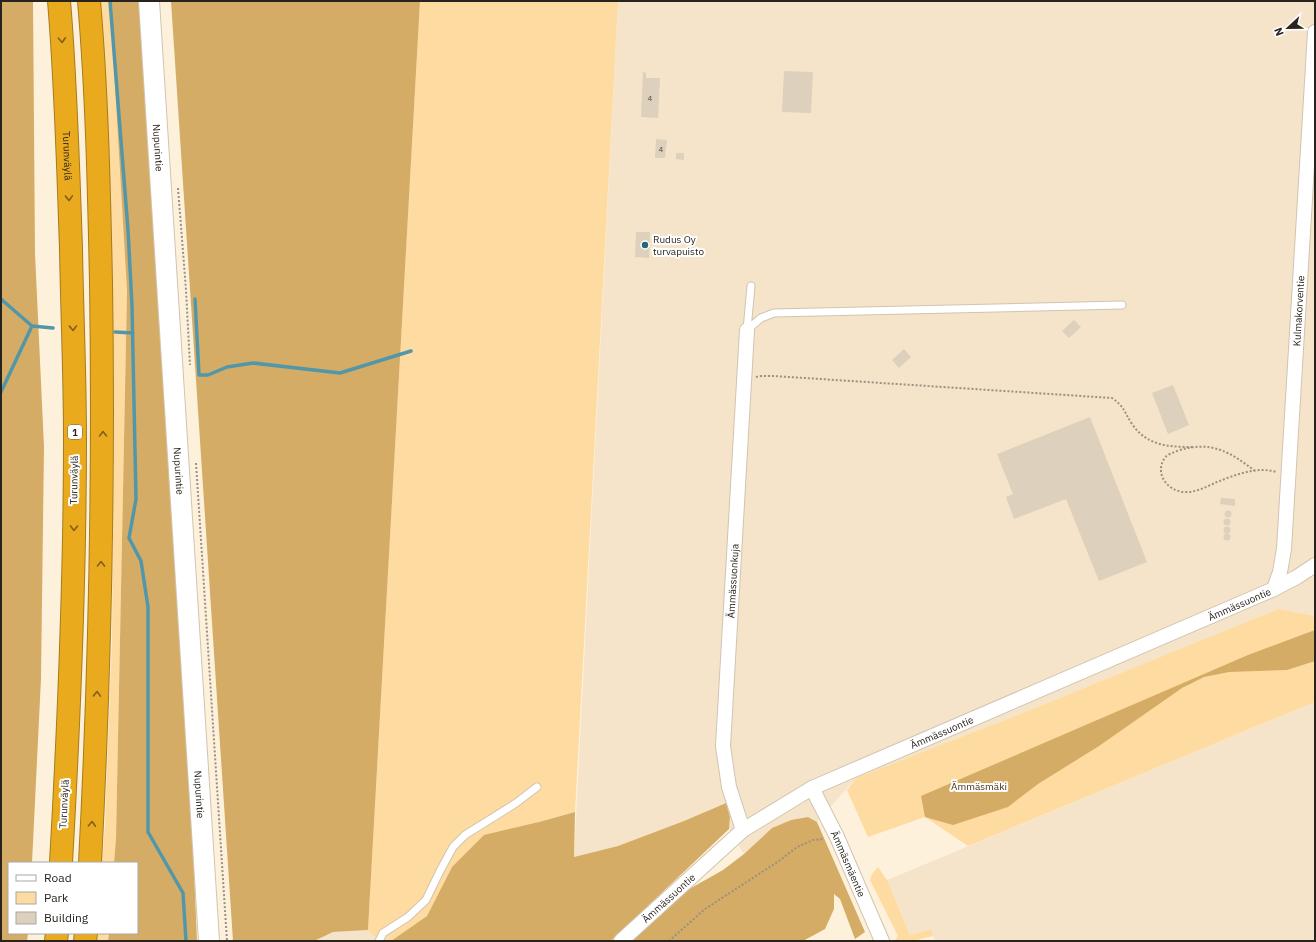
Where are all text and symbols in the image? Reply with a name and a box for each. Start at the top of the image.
north arrow [1268,8,1308,48]
text: N [1271,25,1287,38]
one-way arrow [57,37,66,43]
house number: 4 [648,93,653,103]
street label: Nupurintie [150,124,166,172]
street label: Turunväylä [60,131,75,181]
house number: 4 [659,144,664,154]
one-way arrow [65,195,73,201]
place label: Rudus Oy turvapuisto [653,233,704,258]
marker: Rudus Oy turvapuisto [640,240,650,250]
street label: Kulmakorventie [1290,275,1307,347]
one-way arrow [69,325,77,331]
road number: 1 [68,425,82,439]
one-way arrow [99,431,107,437]
street label: Nupurintie [171,447,187,496]
street label: Turunväylä [67,455,81,505]
one-way arrow [70,525,78,531]
street label: Ämmässuonkuja [724,543,741,619]
one-way arrow [97,561,105,567]
street label: Ämmässuontie [1206,584,1273,623]
one-way arrow [93,691,101,697]
street label: Ämmässuontie [908,713,976,751]
street label: Nupurintie [192,770,208,819]
street label: Turunväylä [56,779,72,829]
park label: Ämmäsmäki [951,780,1007,793]
one-way arrow [87,821,96,827]
street label: Ämmäsmäentie [828,828,869,899]
legend [8,862,138,934]
text: Road [44,870,72,885]
street label: Ämmässuontie [639,870,698,925]
text: Park [44,890,69,905]
text: Building [44,910,89,925]

